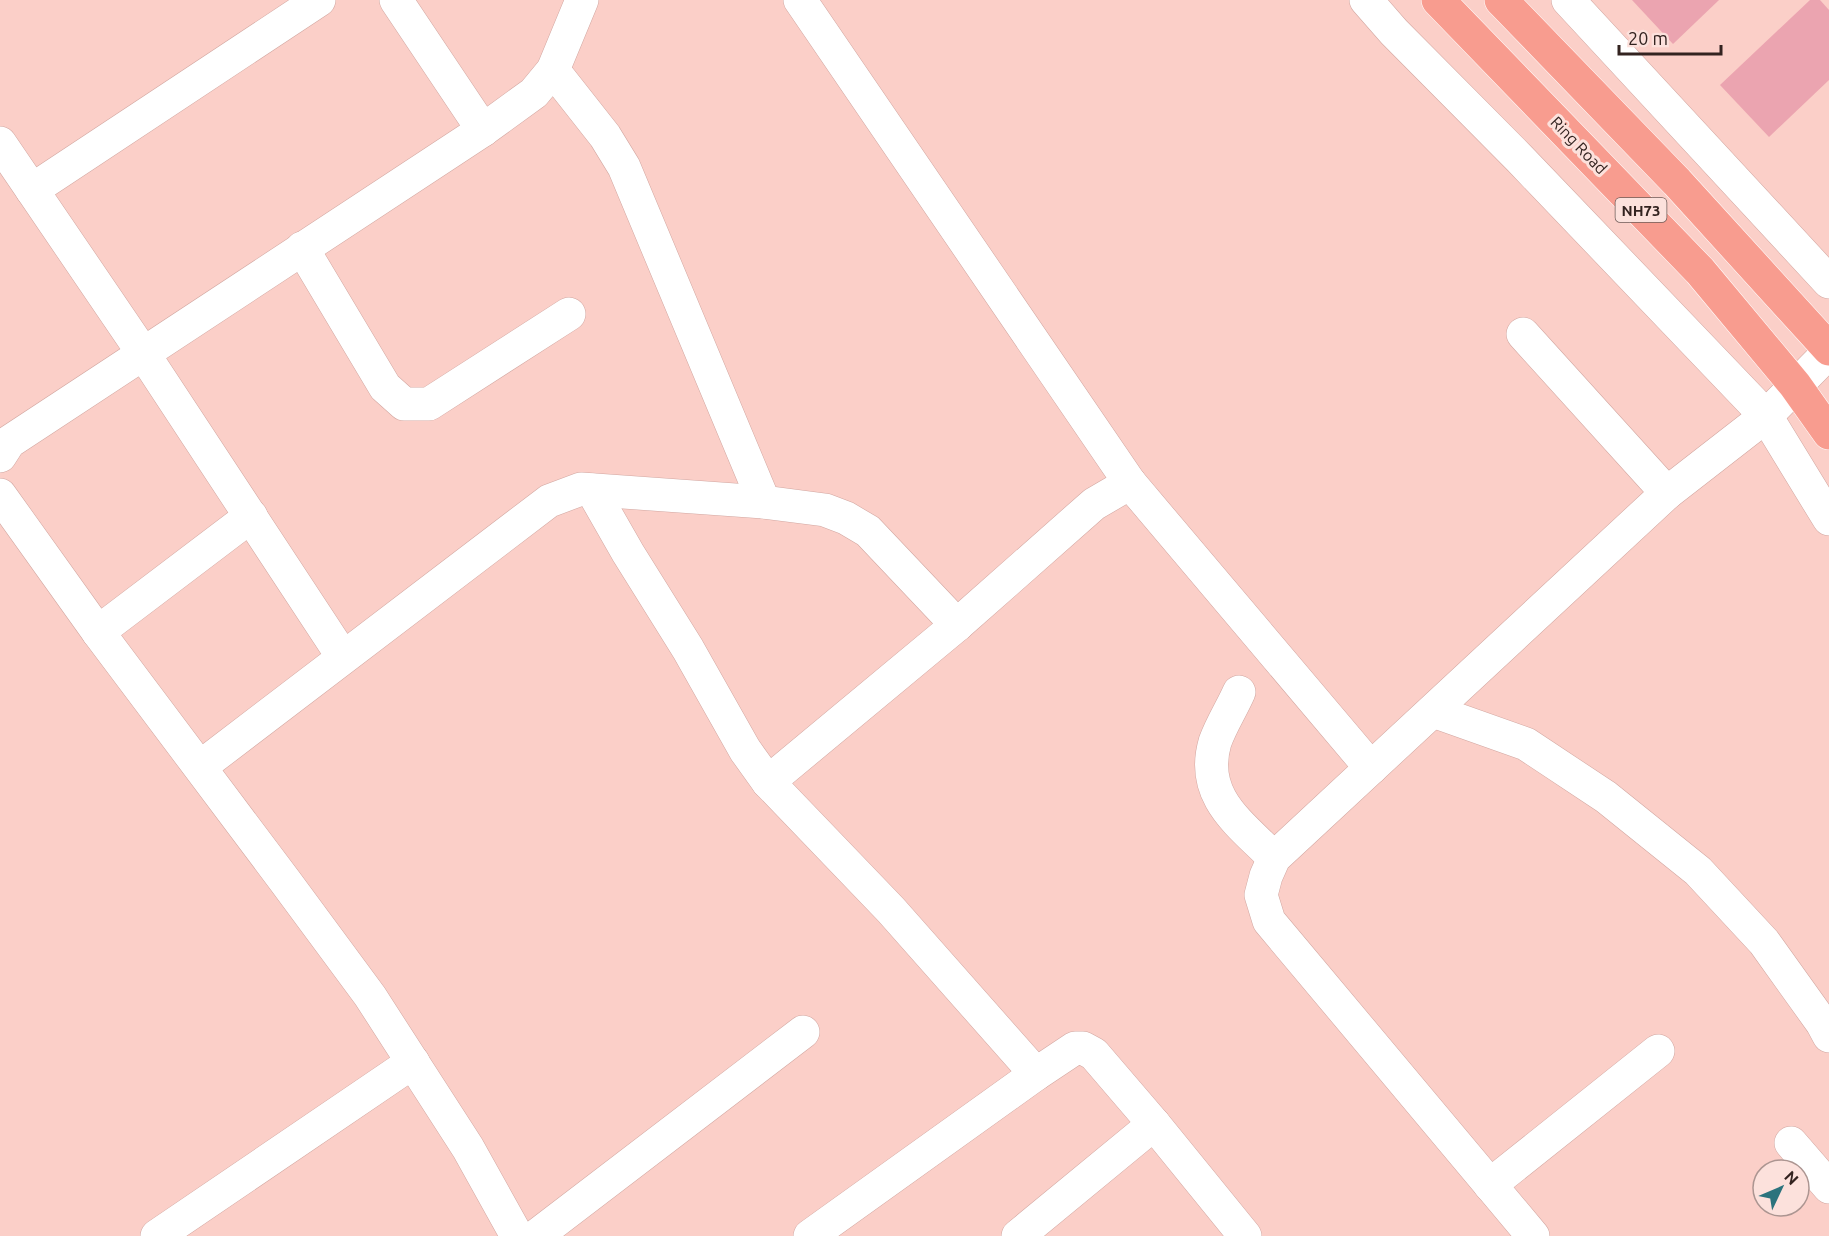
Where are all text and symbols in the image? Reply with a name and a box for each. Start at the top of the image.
scale bar [1619,18,1721,56]
text: 20 m [1628,28,1668,48]
street label: Ring Road [1547,113,1611,177]
road number: NH73 [1616,198,1666,222]
north arrow [1751,1158,1811,1218]
text: N [1781,1167,1802,1188]

